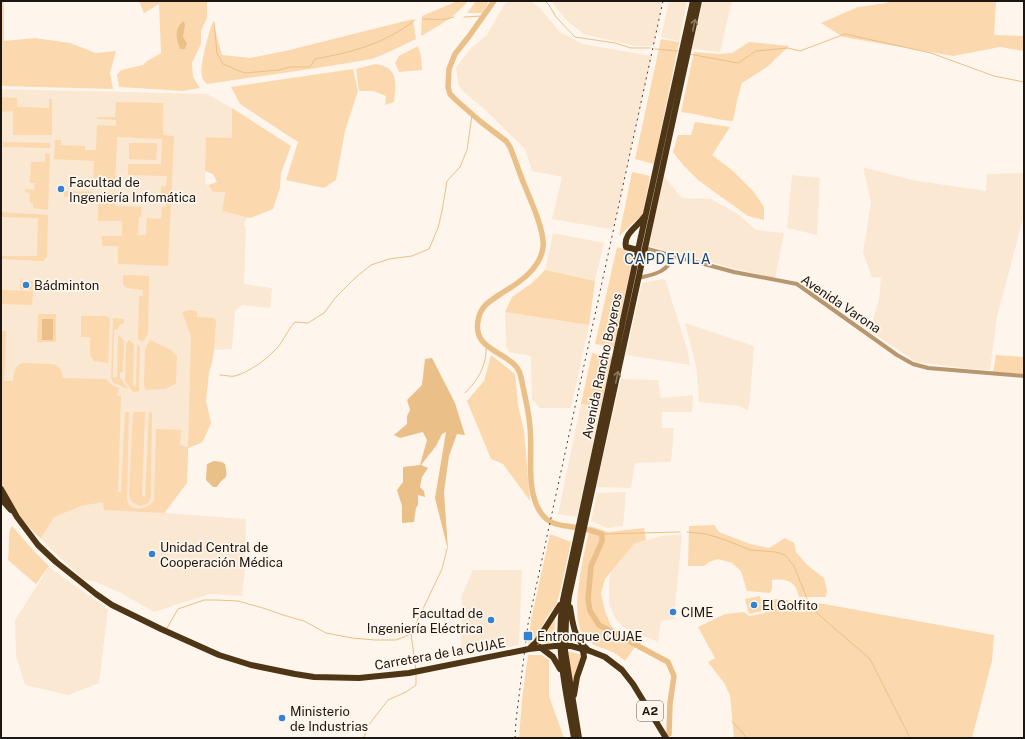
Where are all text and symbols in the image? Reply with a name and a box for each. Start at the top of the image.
one-way arrow [690,19,698,32]
place label: Facultad de Ingeniería Infomática [69,175,196,205]
marker: Facultad de Ingeniería Infomática [56,184,66,194]
district label: CAPDEVILA [624,251,712,267]
street label: Avenida Varona [798,272,884,336]
place label: Bádminton [34,278,99,293]
marker: Bádminton [21,280,31,290]
street label: Avenida Rancho Boyeros [579,292,625,440]
one-way arrow [613,371,621,384]
place label: Unidad Central de Cooperación Médica [160,540,283,570]
marker: Unidad Central de Cooperación Médica [147,549,157,559]
place label: El Golfito [762,598,818,613]
marker: El Golfito [749,600,759,610]
place label: CIME [681,605,713,620]
place label: Facultad de Ingeniería Eléctrica [367,606,483,636]
marker: CIME [668,607,678,617]
marker: Facultad de Ingeniería Eléctrica [486,615,496,625]
place label: Entronque CUJAE [537,629,643,644]
marker: Entronque CUJAE [522,630,534,642]
street label: Carretera de la CUJAE [373,635,507,673]
road number: A2 [637,701,663,721]
place label: Ministerio de Industrias [290,704,368,734]
marker: Ministerio de Industrias [277,713,287,723]

